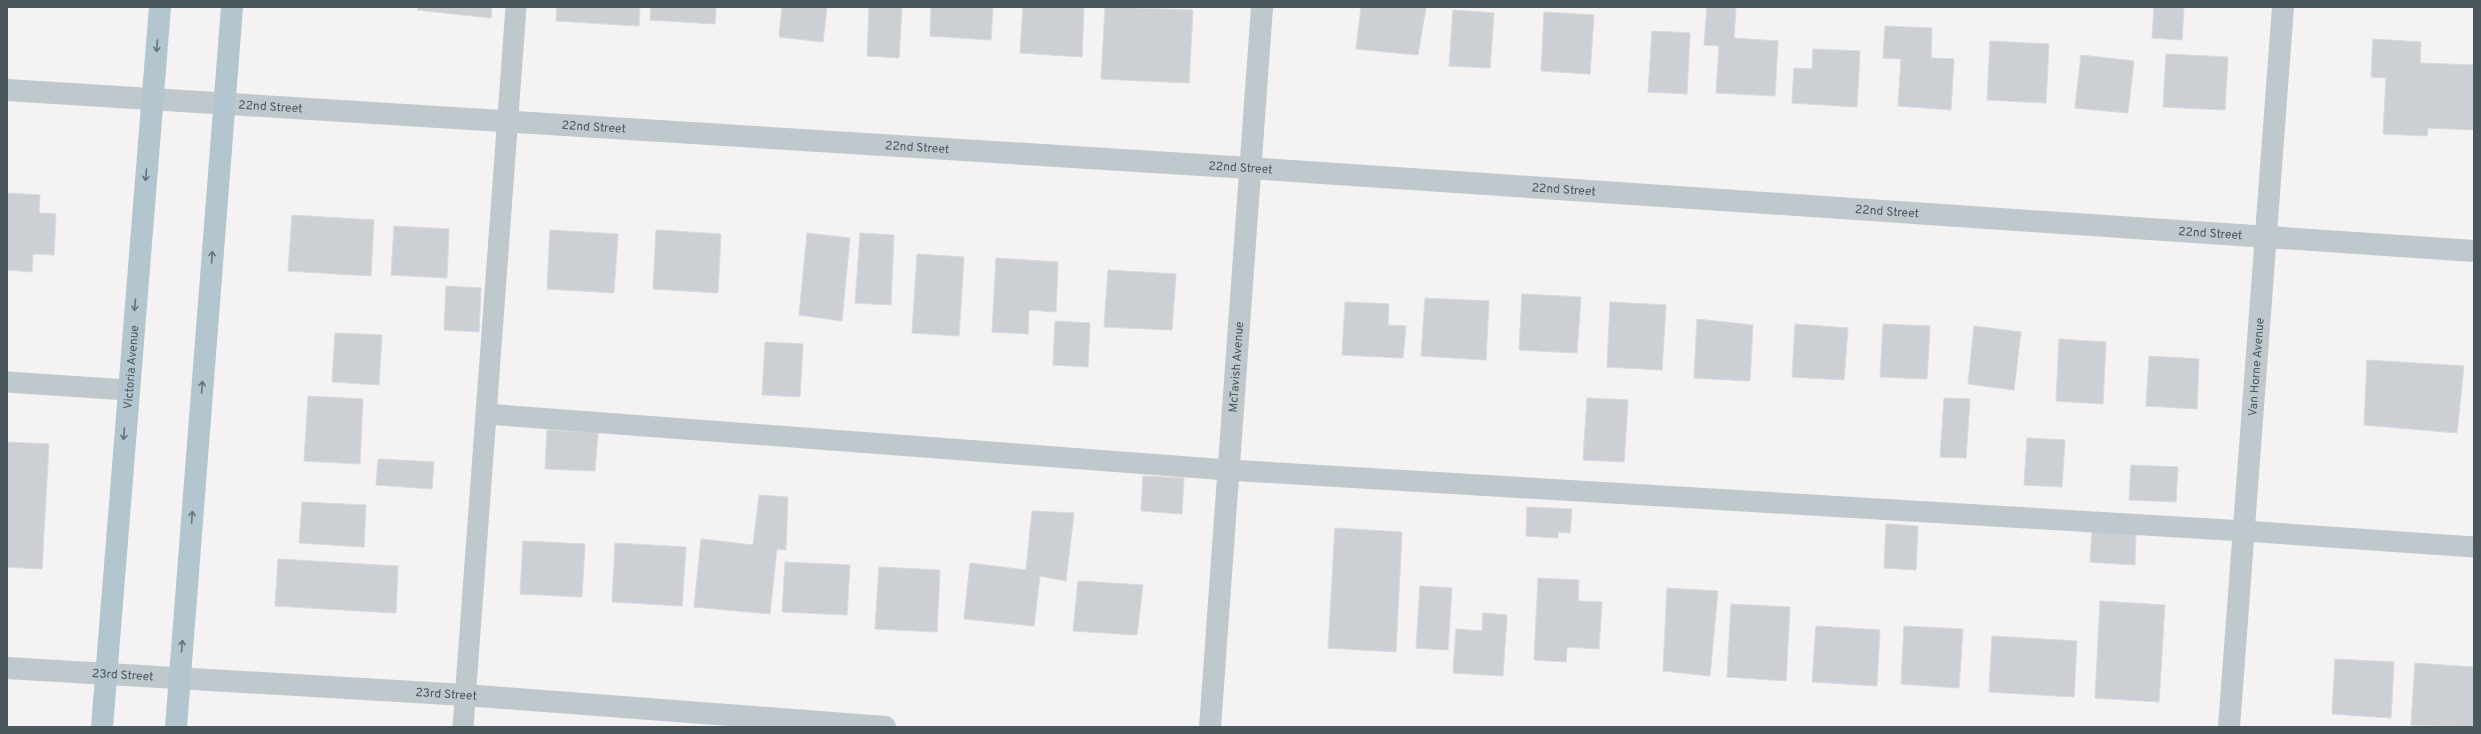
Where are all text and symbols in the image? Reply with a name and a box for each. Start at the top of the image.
one-way arrow [154,39,161,52]
street label: 22nd Street [238,98,303,118]
street label: 22nd Street [561,118,626,138]
street label: 22nd Street [885,138,950,158]
street label: 22nd Street [1208,158,1273,179]
one-way arrow [143,168,150,181]
street label: 22nd Street [1531,180,1596,200]
street label: 22nd Street [1854,202,1920,222]
street label: 22nd Street [2178,224,2243,244]
one-way arrow [209,251,216,264]
one-way arrow [131,298,138,311]
street label: Van Horne Avenue [2245,317,2269,417]
street label: McTavish Avenue [1226,321,1248,413]
street label: Victoria Avenue [121,325,143,410]
one-way arrow [199,381,206,394]
one-way arrow [120,427,127,440]
one-way arrow [189,511,196,524]
one-way arrow [179,640,186,653]
street label: 23rd Street [91,666,154,686]
street label: 23rd Street [415,685,478,705]

